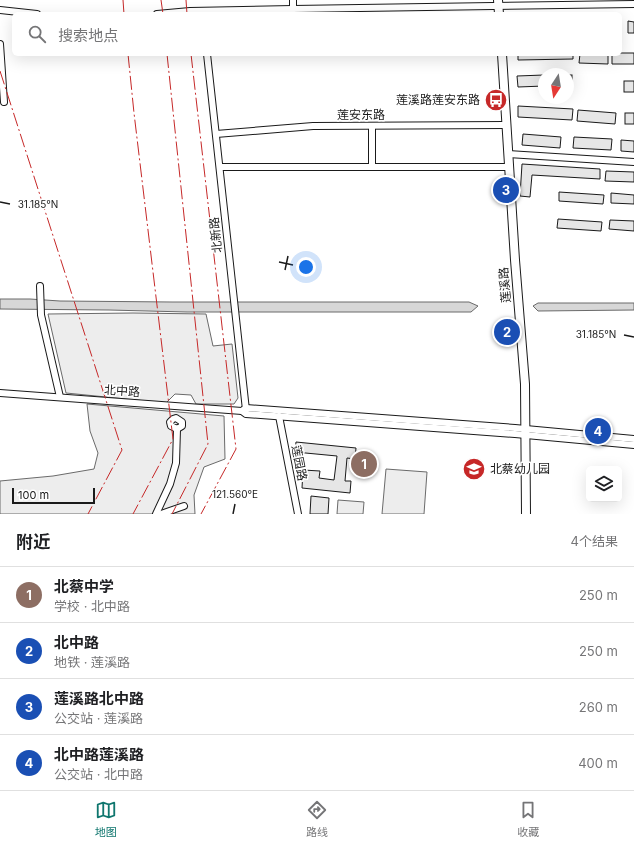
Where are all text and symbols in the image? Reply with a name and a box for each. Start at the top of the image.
search box [12,12,622,56]
icon: search [26,23,48,45]
text: 搜索地点 [58,26,118,45]
north arrow [538,68,574,104]
bus stop icon: 莲溪路莲安东路 [483,87,509,113]
place label: 莲溪路莲安东路 [396,92,480,107]
street label: 莲安东路 [337,107,385,122]
pin: 3 [493,175,519,205]
text: 31.185°N [18,198,58,210]
street label: 北新路 [206,216,225,254]
your location [296,257,316,277]
street label: 莲溪路 [495,266,514,304]
pin: 2 [494,317,520,347]
text: 31.185°N [576,328,616,340]
street label: 北中路 [104,382,141,399]
pin: 4 [585,416,611,446]
street label: 莲园路 [289,444,310,482]
pin: 1 [351,449,377,479]
school or university icon: 北蔡幼儿园 [461,456,487,482]
place label: 北蔡幼儿园 [490,461,550,476]
map controls [586,466,622,502]
button: layers [586,466,622,502]
scale bar [12,486,95,505]
text: 100 m [18,488,49,502]
text: 121.560°E [212,488,258,500]
text: 附近 [16,532,50,552]
text: 4个结果 [571,533,618,549]
text: 北蔡中学 [54,577,114,596]
text: 1 [26,587,32,603]
text: 250 m [579,587,618,603]
text: 学校 · 北中路 [54,598,130,614]
text: 北中路 [54,633,99,652]
text: 2 [25,643,33,659]
text: 250 m [579,643,618,659]
text: 地铁 · 莲溪路 [54,654,130,670]
text: 莲溪路北中路 [54,689,144,708]
text: 3 [25,699,33,715]
text: 260 m [579,699,618,715]
text: 公交站 · 莲溪路 [54,710,143,726]
text: 北中路莲溪路 [54,745,144,764]
text: 4 [25,755,33,771]
text: 400 m [578,755,618,771]
text: 公交站 · 北中路 [54,766,143,782]
tab: 地图 [95,799,117,839]
tab: 路线 [306,799,328,839]
tab: 收藏 [517,799,539,839]

